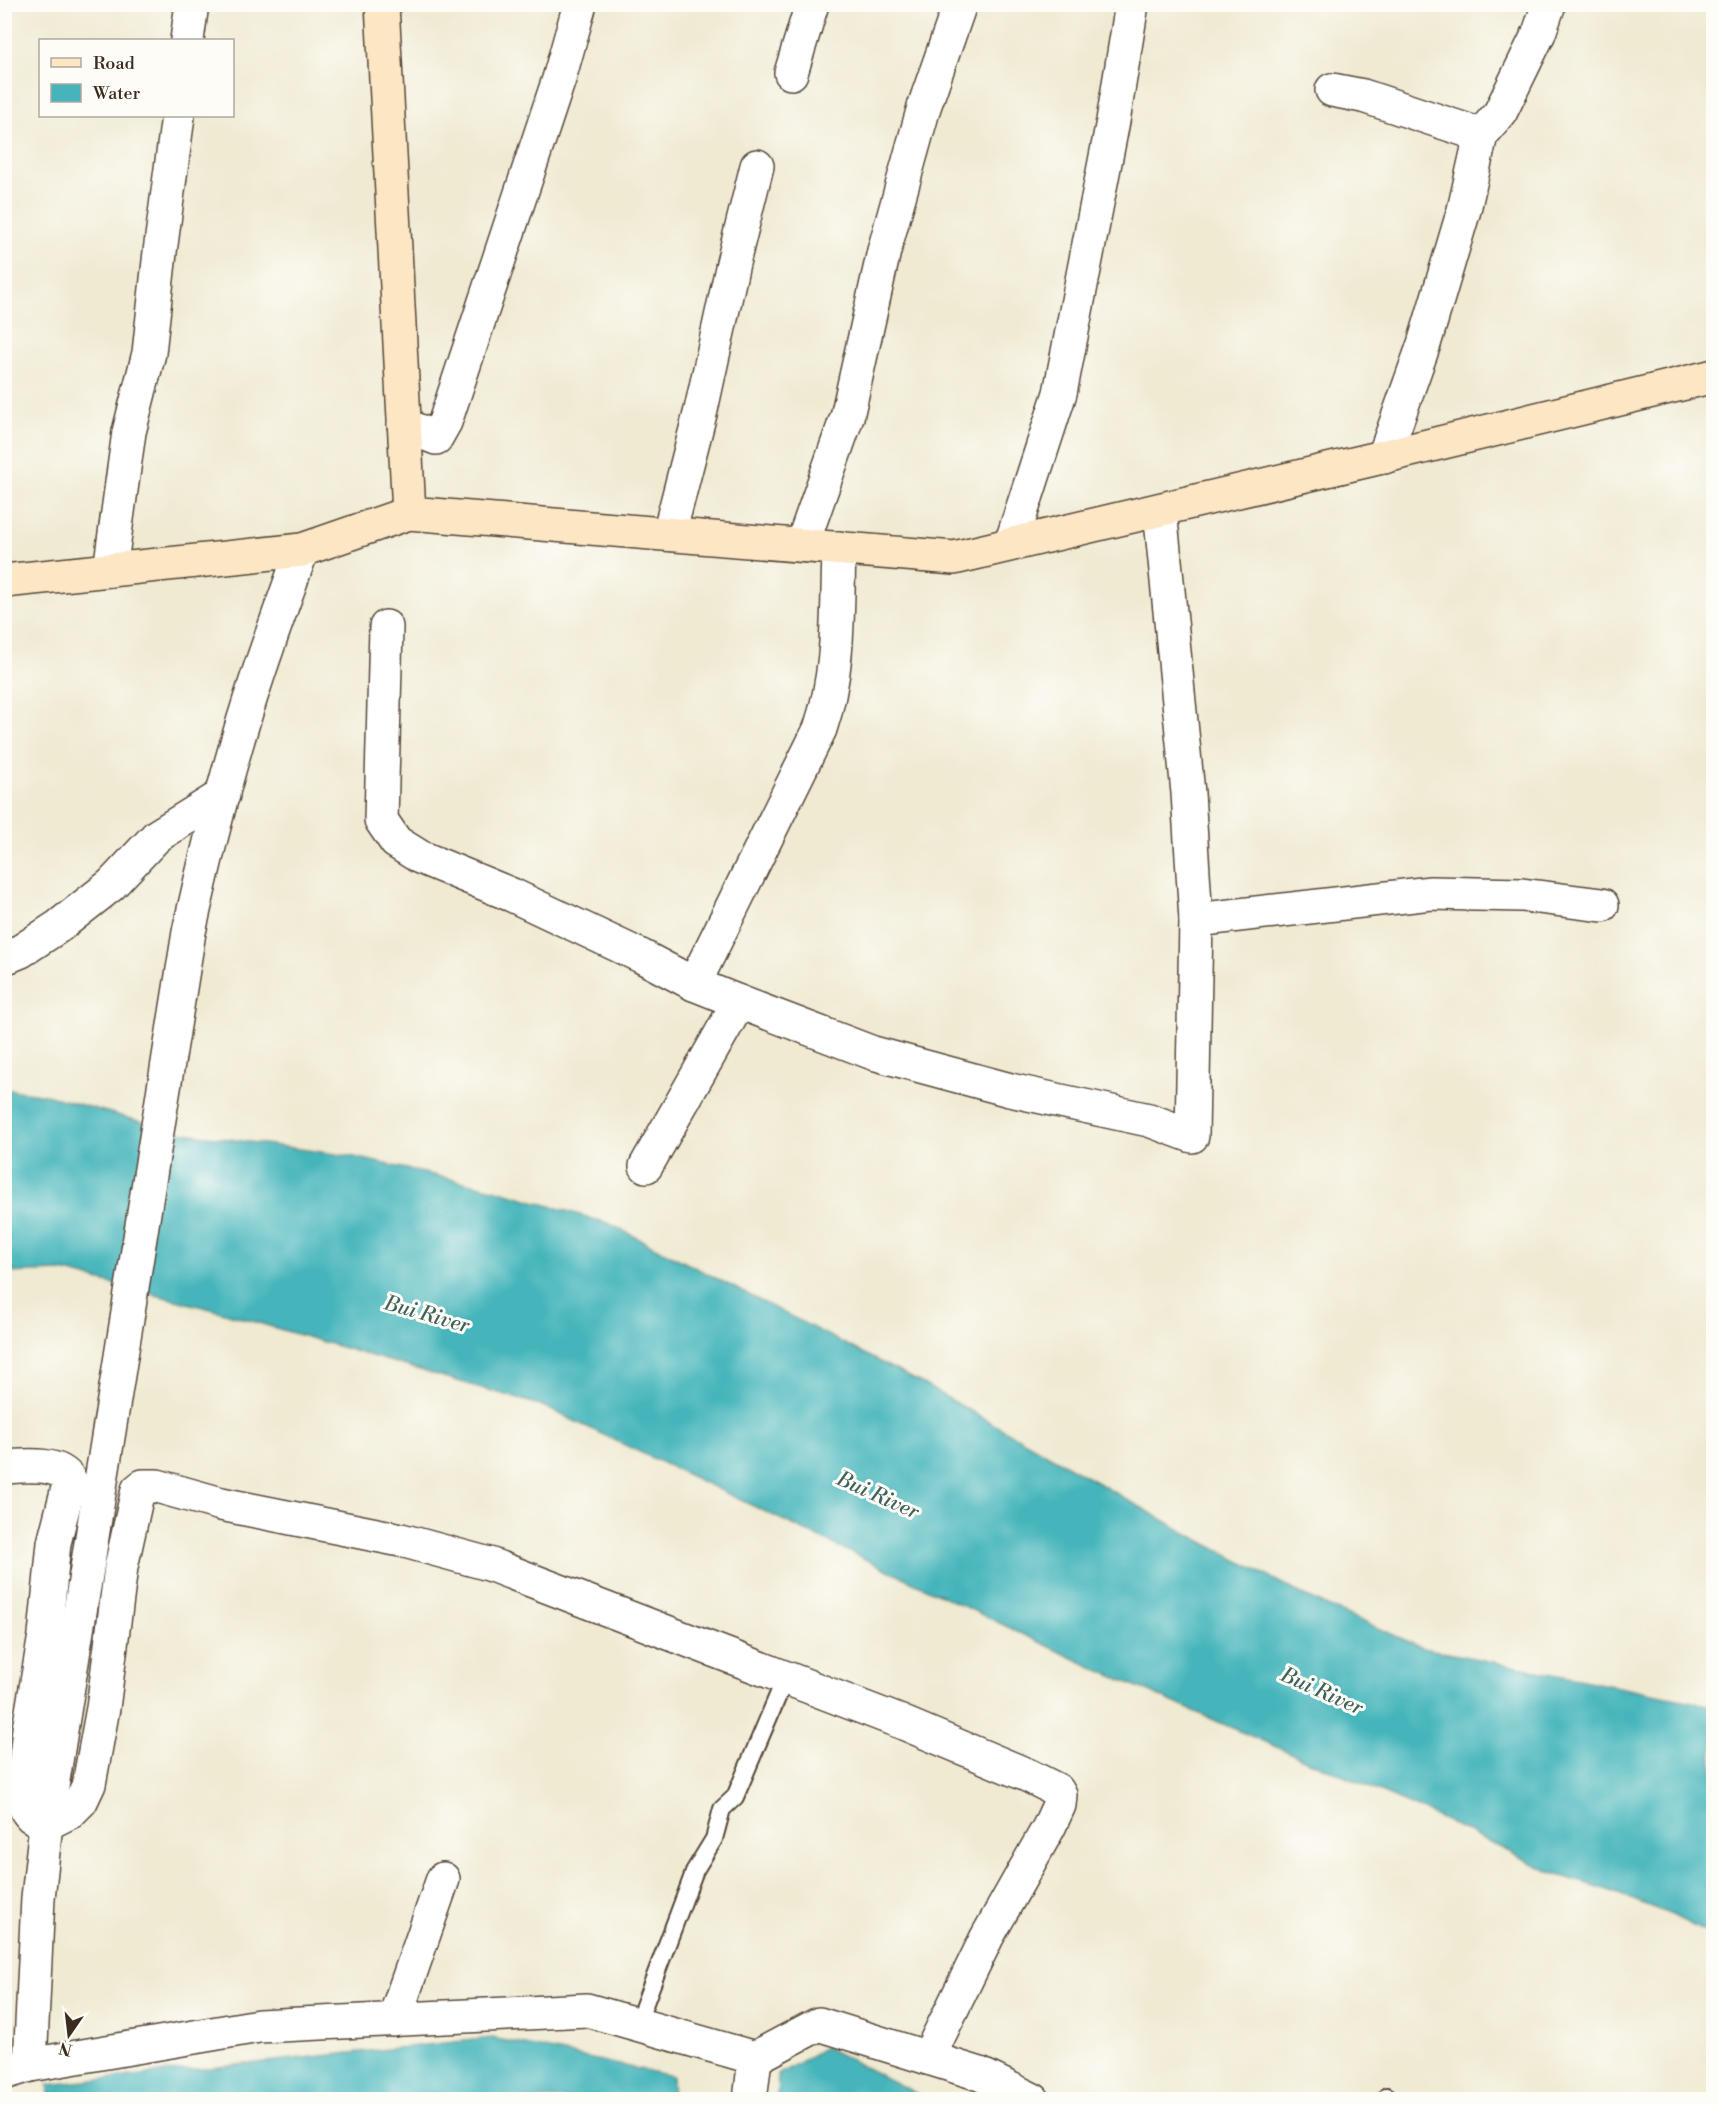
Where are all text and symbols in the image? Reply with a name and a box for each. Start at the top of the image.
legend [39,39,234,117]
text: Road [93,52,136,75]
text: Water [92,82,141,105]
water label: Bui River [380,1290,473,1340]
water label: Bui River [831,1466,924,1526]
water label: Bui River [1275,1662,1368,1722]
north arrow [39,2005,99,2065]
text: N [57,2037,74,2060]

